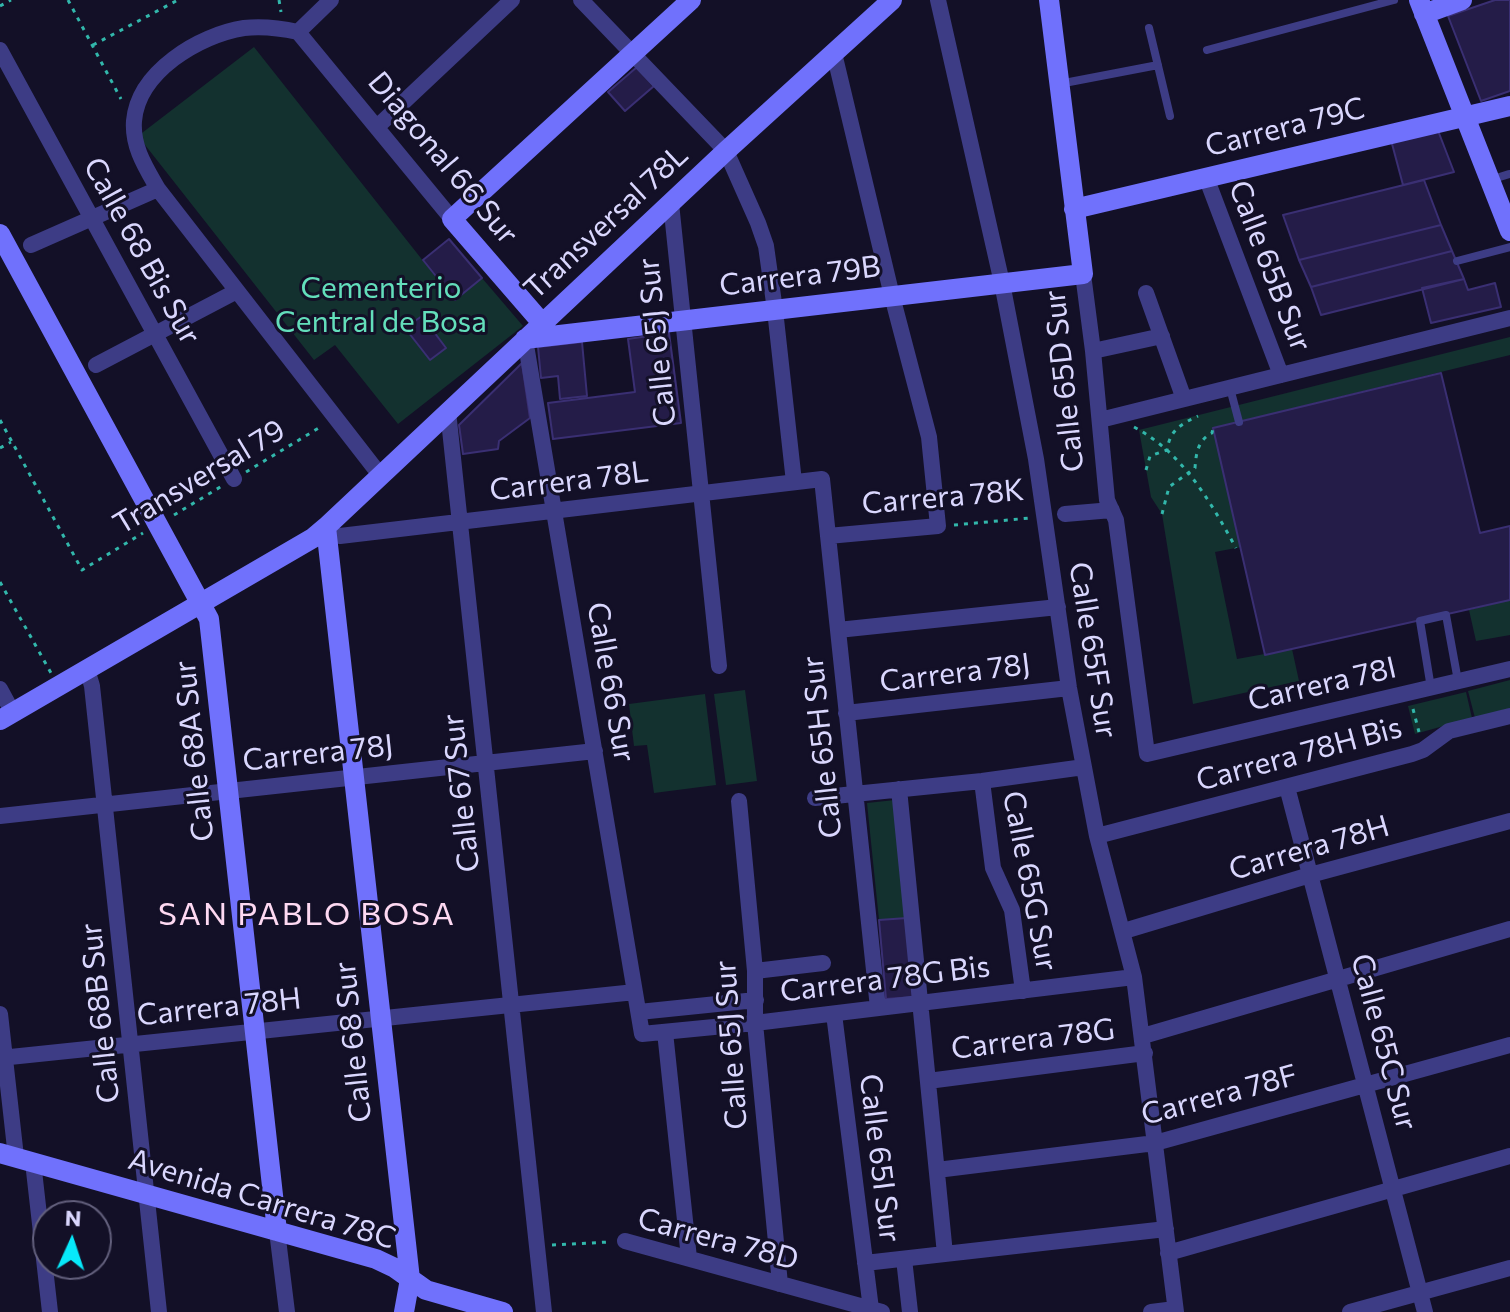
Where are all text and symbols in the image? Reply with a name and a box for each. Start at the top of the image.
street label: Diagonal 66 Sur [360,64,526,252]
street label: Carrera 79C [1201,90,1369,164]
street label: Transversal 78L [517,137,695,307]
street label: Calle 68 Bis Sur [76,151,208,351]
street label: Calle 65B Sur [1221,176,1319,356]
street label: Carrera 79B [717,248,883,304]
street label: Calle 65J Sur [630,256,684,428]
park label: Cementerio Central de Bosa [275,270,487,340]
street label: Calle 65D Sur [1037,288,1091,474]
street label: Transversal 79 [107,412,291,542]
street label: Carrera 78L [488,453,650,509]
street label: Carrera 78K [860,472,1026,522]
street label: Calle 65F Sur [1061,559,1125,741]
street label: Calle 66 Sur [579,599,643,765]
street label: Carrera 78J [878,646,1032,700]
street label: Carrera 78I [1244,649,1400,719]
street label: Calle 65H Sur [795,654,849,840]
street label: Calle 68A Sur [167,659,221,843]
street label: Carrera 78H Bis [1192,709,1406,799]
street label: Calle 67 Sur [435,712,487,874]
street label: Carrera 78J [241,727,395,779]
street label: Calle 65G Sur [995,788,1065,974]
street label: Carrera 78H [1225,808,1393,888]
district label: SAN PABLO BOSA [158,895,456,933]
street label: Calle 68B Sur [73,921,127,1105]
street label: Carrera 78G Bis [778,948,992,1010]
street label: Calle 65C Sur [1343,950,1425,1134]
street label: Calle 65J Sur [707,959,755,1131]
street label: Calle 68 Sur [327,960,379,1124]
street label: Carrera 78H [135,980,303,1034]
street label: Carrera 78G [949,1011,1117,1067]
street label: Carrera 78F [1137,1057,1301,1133]
street label: Calle 65I Sur [852,1072,908,1244]
street label: Avenida Carrera 78C [124,1141,400,1257]
north arrow [32,1200,112,1280]
street label: Carrera 78D [634,1200,802,1278]
text: N [64,1204,82,1231]

